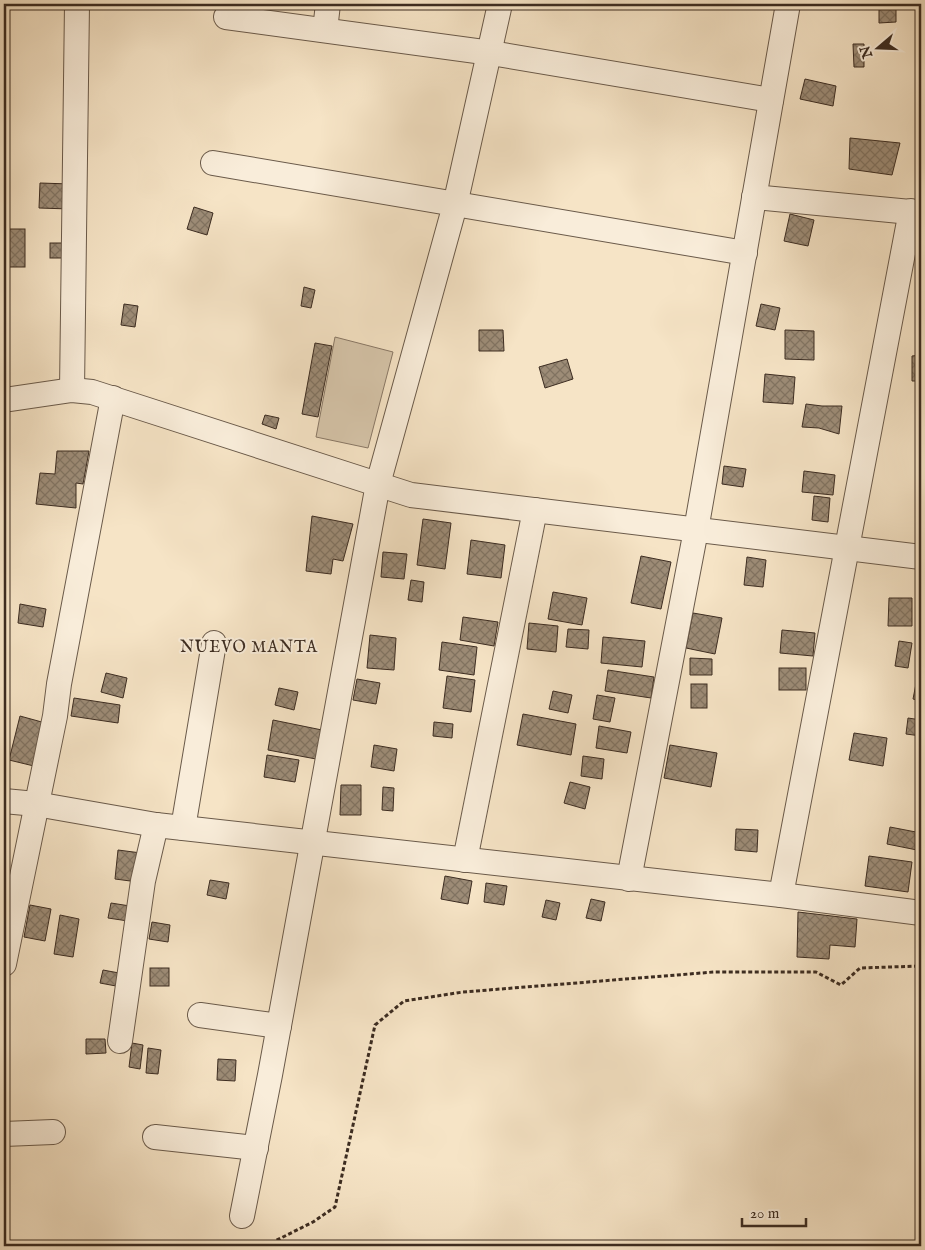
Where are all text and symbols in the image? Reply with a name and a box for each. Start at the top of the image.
north arrow [852,22,902,72]
text: N [856,43,877,62]
district label: NUEVO MANTA [180,638,318,658]
scale bar [742,1195,806,1227]
text: 20 m [750,1204,780,1223]

